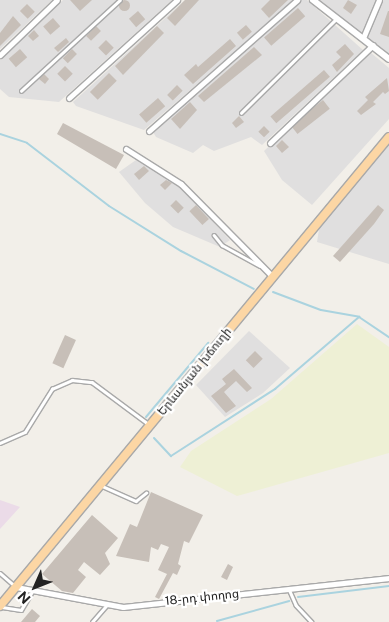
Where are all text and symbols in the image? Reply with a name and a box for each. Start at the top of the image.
street label: Երևանյան խճուղի [155,325,235,419]
north arrow [10,562,60,612]
street label: 18-րդ փողոց [164,587,240,609]
text: N [15,588,34,607]

